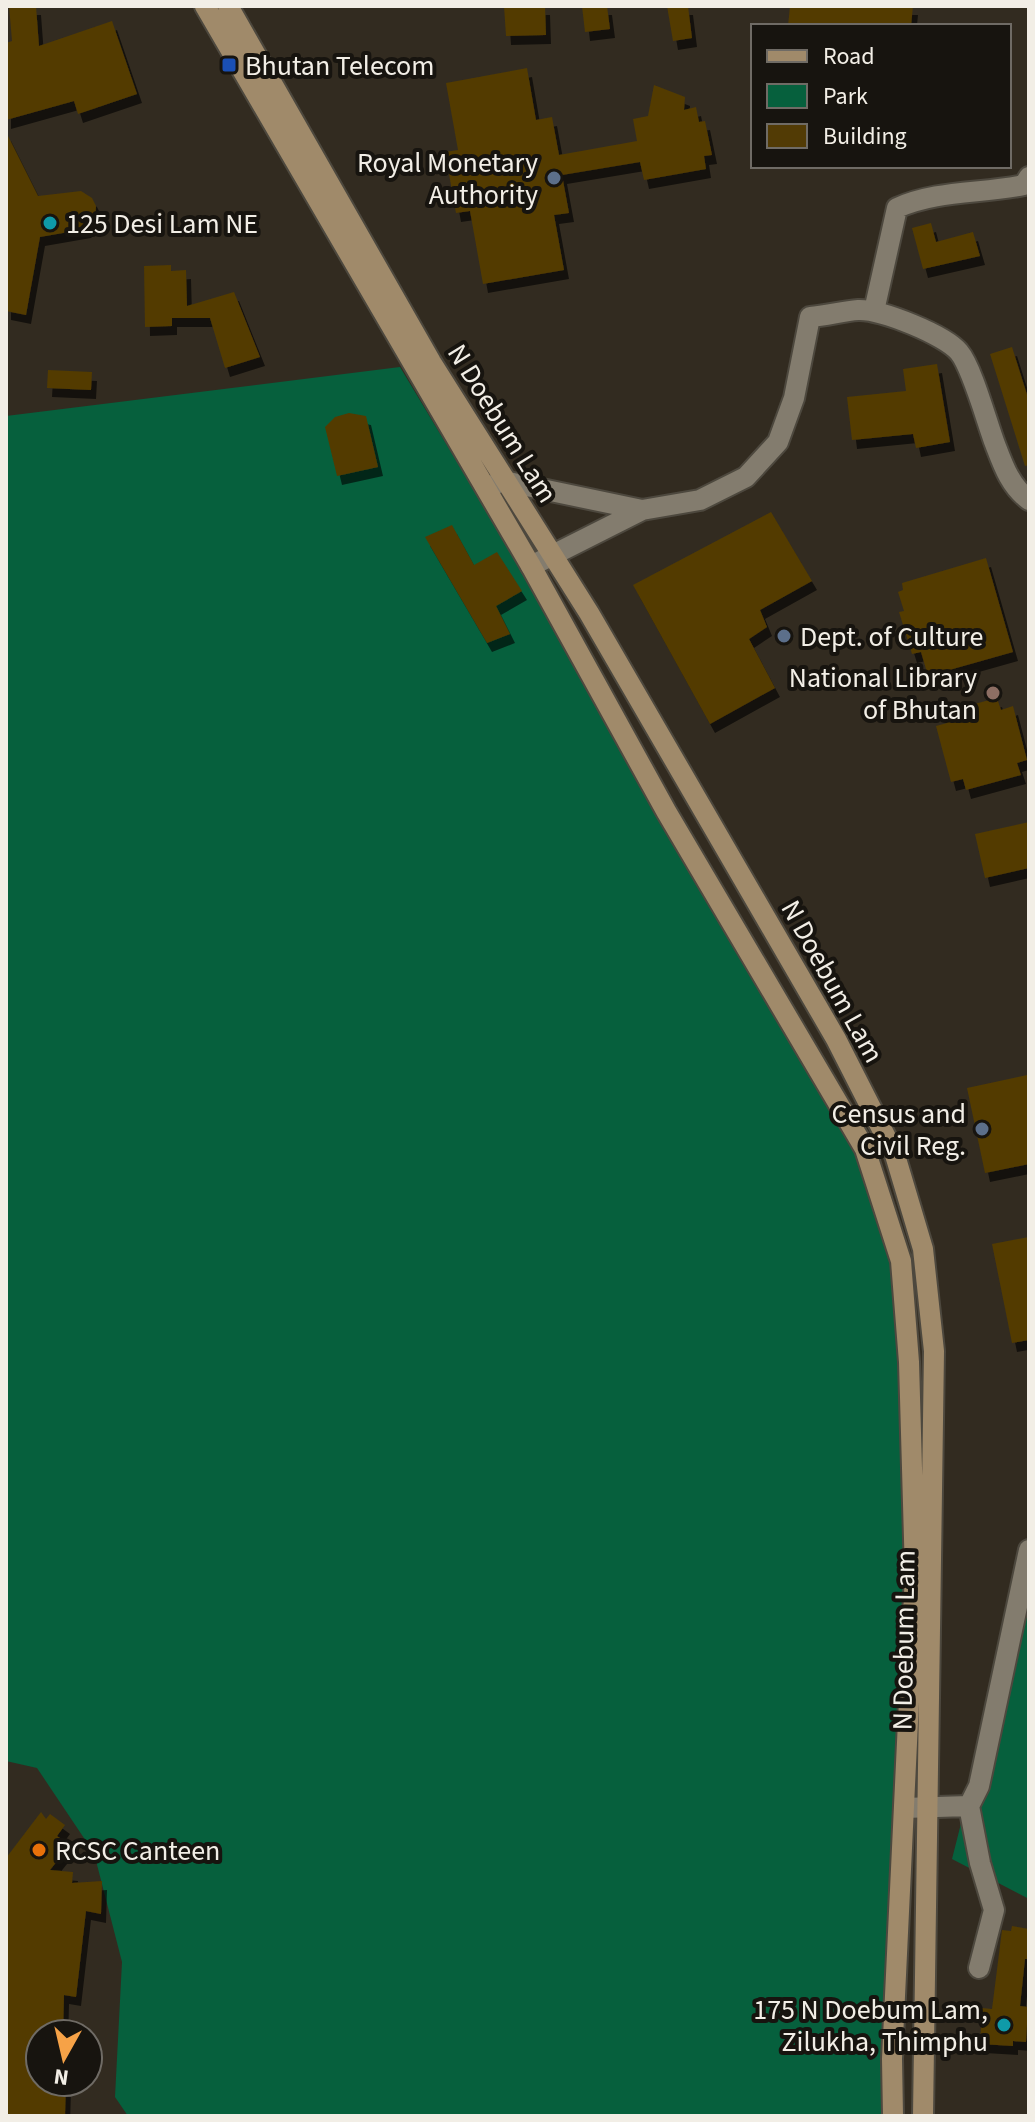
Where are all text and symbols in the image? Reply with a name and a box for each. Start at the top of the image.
legend [751,24,1011,168]
text: Road [823,39,875,74]
place label: Bhutan Telecom [245,46,434,86]
marker: Bhutan Telecom [220,56,238,74]
text: Park [823,79,868,114]
text: Building [823,119,907,154]
place label: Royal Monetary Authority [357,143,538,215]
marker: Royal Monetary Authority [545,169,563,187]
place label: 125 Desi Lam NE [66,204,258,244]
marker: 125 Desi Lam NE [41,214,59,232]
street label: N Doebum Lam [437,336,567,511]
place label: Dept. of Culture [800,617,983,657]
marker: Dept. of Culture [775,627,793,645]
place label: National Library of Bhutan [789,658,977,730]
marker: National Library of Bhutan [984,684,1002,702]
street label: N Doebum Lam [771,893,893,1070]
place label: Census and Civil Reg. [832,1094,966,1166]
marker: Census and Civil Reg. [973,1120,991,1138]
street label: N Doebum Lam [882,1549,926,1731]
place label: RCSC Canteen [55,1831,220,1871]
marker: RCSC Canteen [30,1841,48,1859]
place label: 175 N Doebum Lam, Zilukha, Thimphu [753,1990,988,2062]
marker: 175 N Doebum Lam, Zilukha, Thimphu [995,2016,1013,2034]
north arrow [24,2018,104,2098]
text: N [52,2060,71,2094]

